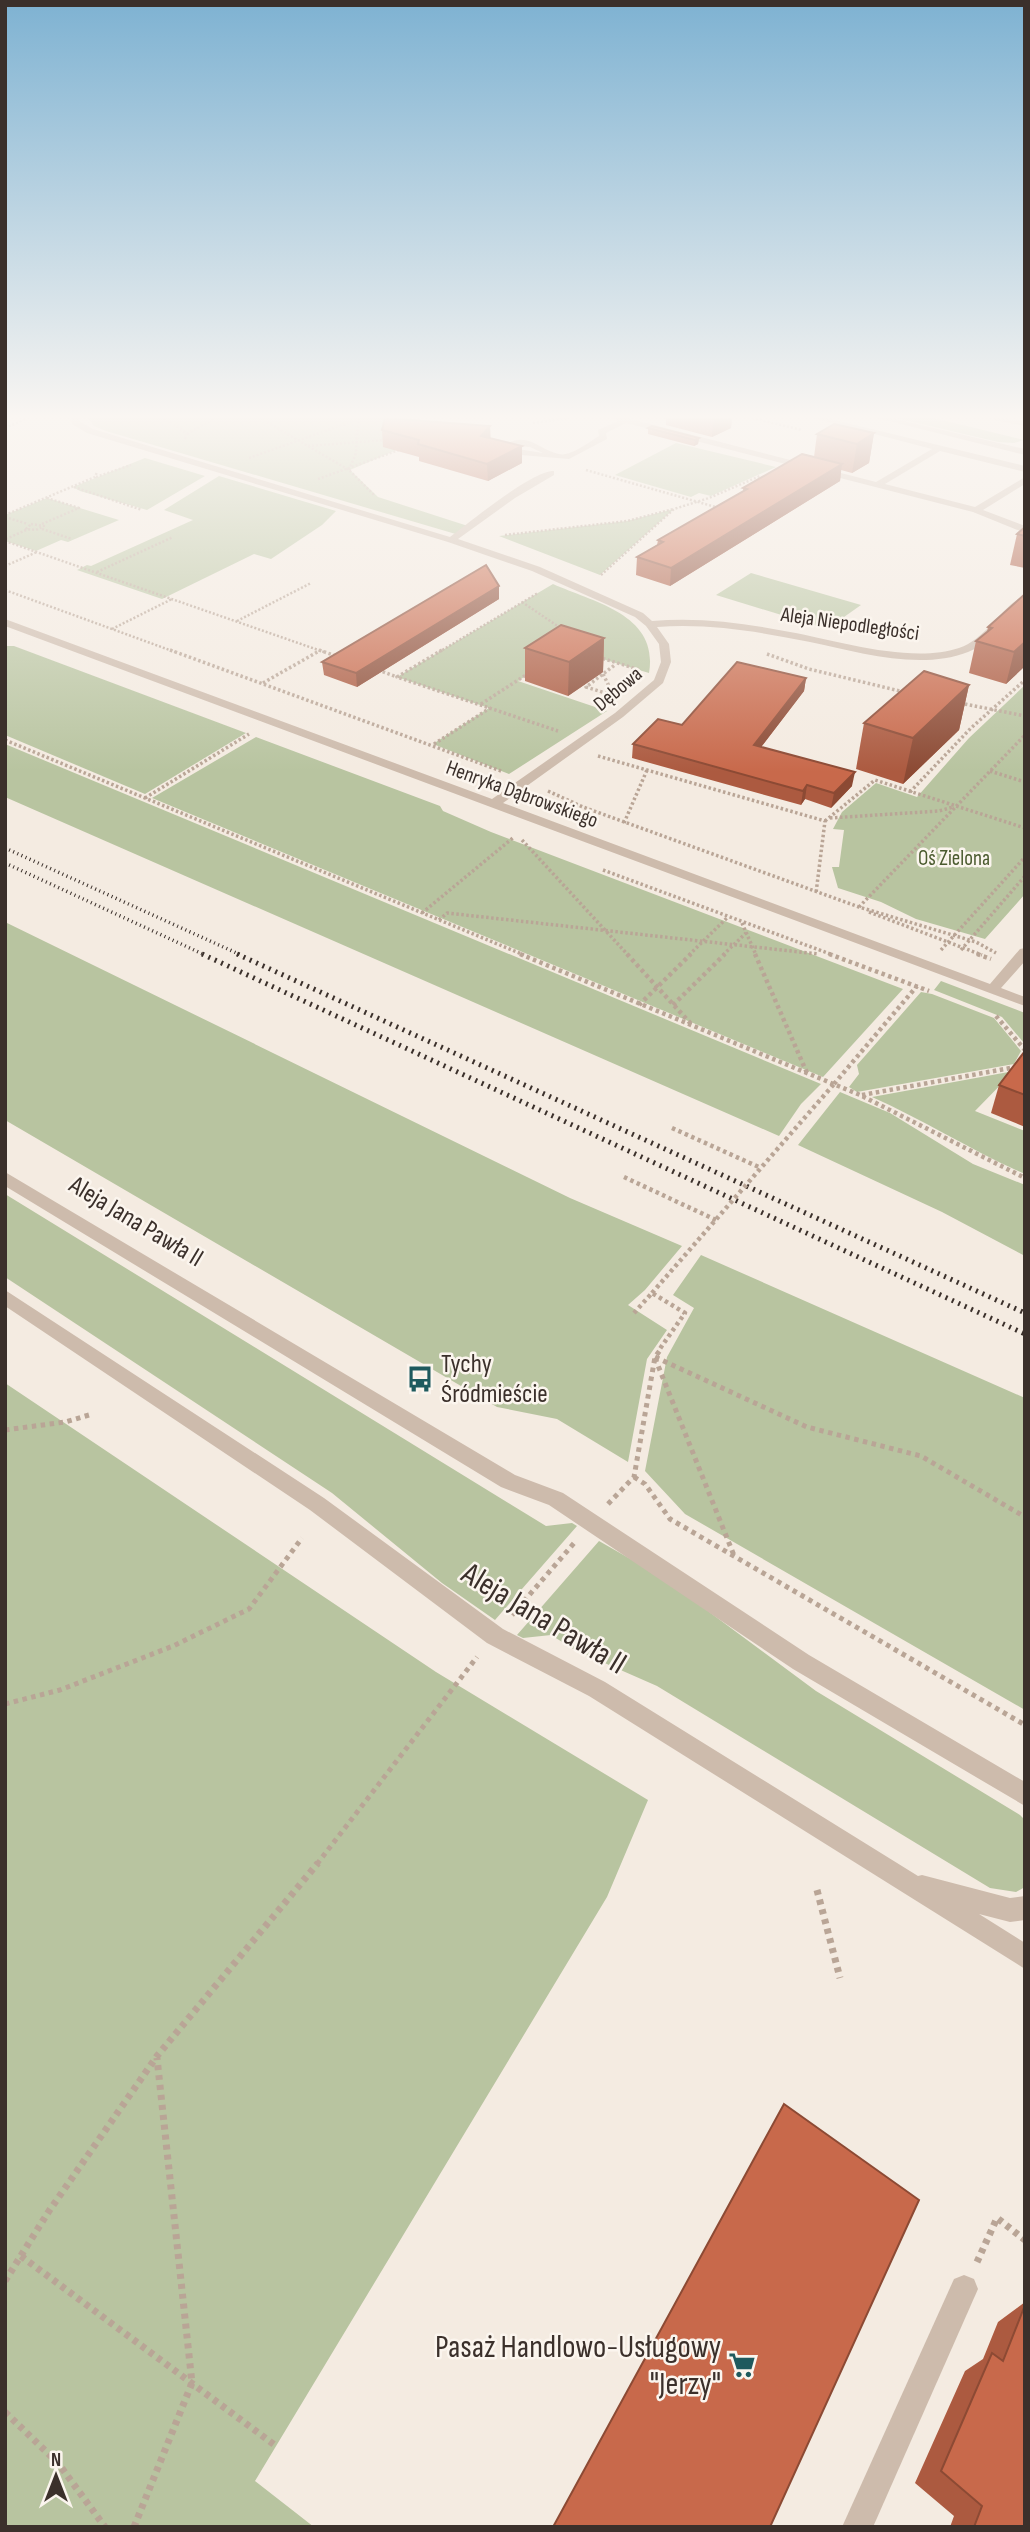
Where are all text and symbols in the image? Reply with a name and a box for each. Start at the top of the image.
street label: Aleja Niepodległości [778,602,921,646]
street label: Dębowa [589,662,647,716]
street label: Henryka Dąbrowskiego [443,755,601,833]
park label: Oś Zielona [918,846,990,871]
street label: Aleja Jana Pawła II [63,1169,209,1274]
place label: Tychy Śródmieście [441,1349,548,1410]
bus stop icon: Tychy Śródmieście [405,1364,435,1394]
street label: Aleja Jana Pawła II [454,1554,634,1684]
place label: Pasaż Handlowo-Usługowy "Jerzy" [435,2328,721,2404]
supermarket icon: Pasaż Handlowo-Usługowy "Jerzy" [727,2350,757,2380]
north arrow [21,2441,91,2511]
text: N [51,2449,61,2472]

